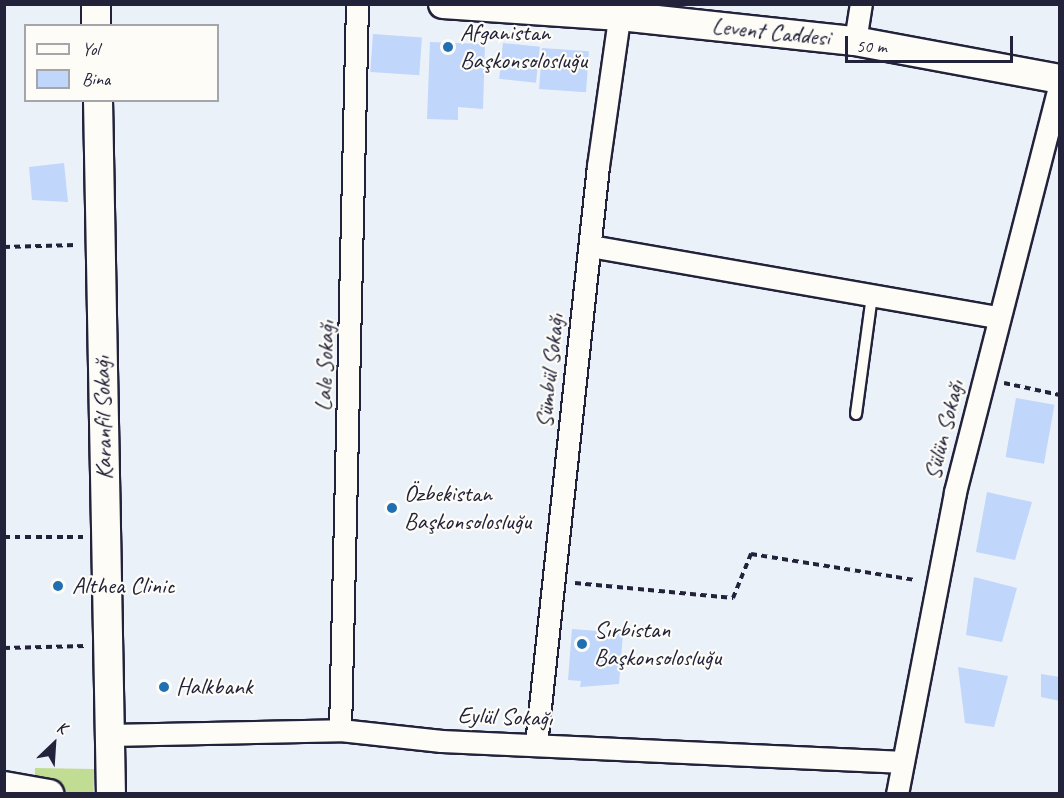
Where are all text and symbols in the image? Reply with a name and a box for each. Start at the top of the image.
street label: Levent Caddesi [710,11,832,53]
place label: Afganistan Başkonsolosluğu [460,19,587,75]
legend [24,24,219,102]
scale bar [848,24,1016,62]
text: 50 m [856,35,887,57]
text: Yol [82,38,99,60]
marker: Afganistan Başkonsolosluğu [441,40,455,54]
text: Bina [82,68,110,90]
street label: Sümbül Sokağı [530,313,570,429]
street label: Lale Sokağı [309,321,341,411]
street label: Karanfil Sokağı [88,356,118,480]
street label: Sülün Sokağı [918,377,970,483]
place label: Özbekistan Başkonsolosluğu [404,480,531,536]
marker: Özbekistan Başkonsolosluğu [385,501,399,515]
place label: Althea Clinic [72,572,174,600]
marker: Althea Clinic [49,577,67,595]
place label: Sırbistan Başkonsolosluğu [594,616,721,672]
marker: Sırbistan Başkonsolosluğu [575,637,589,651]
place label: Halkbank [176,673,252,701]
marker: Halkbank [157,680,171,694]
street label: Eylül Sokağı [457,701,553,733]
north arrow [24,714,84,774]
text: K [54,717,70,738]

